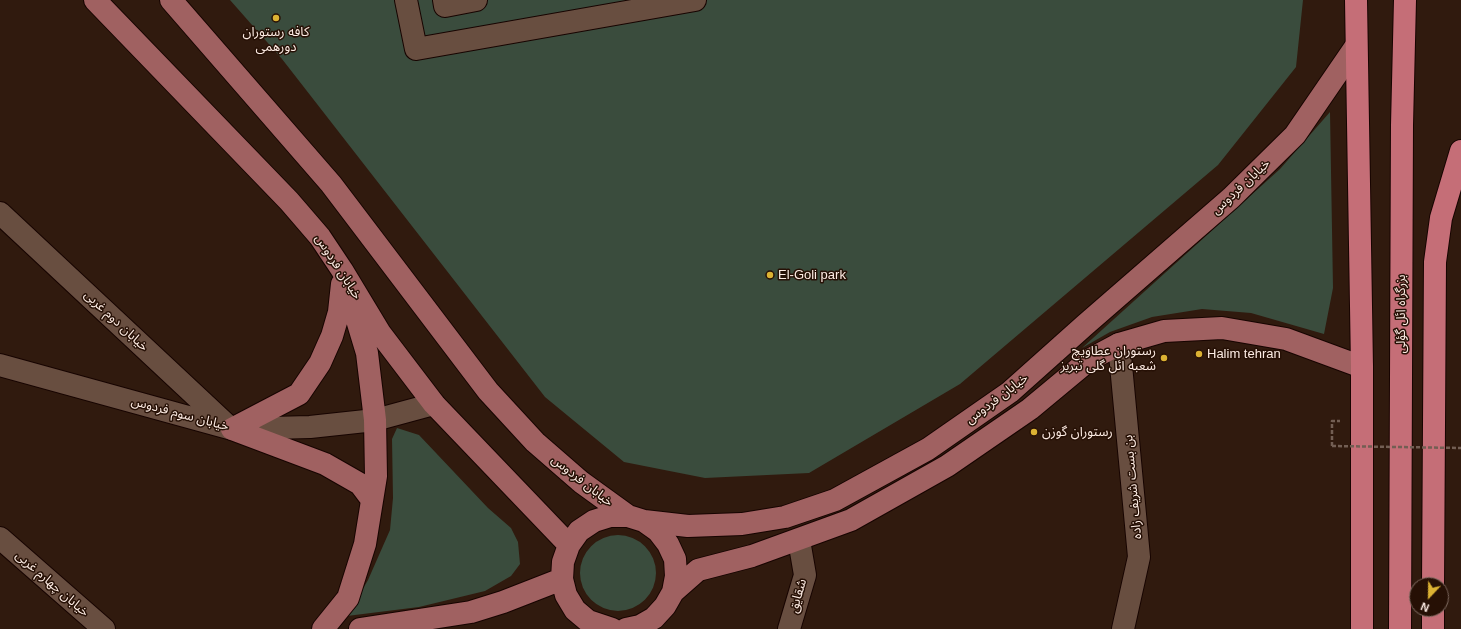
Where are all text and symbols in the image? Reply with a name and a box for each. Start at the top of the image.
marker: کافه رستوران دورهمی [271,13,281,23]
place label: کافه رستوران دورهمی [243,24,309,55]
street label: خیابان فردوس [1208,156,1274,218]
street label: خیابان فردوس [311,232,365,302]
place label: El-Goli park [778,267,846,283]
marker: El-Goli park [765,270,775,280]
street label: بزرگراه ائل گؤلی [1393,274,1409,354]
street label: خیابان دوم غربی [81,287,151,355]
place label: رستوران عطاویچ شعبه ائل گلی تبریز [1060,343,1156,374]
place label: Halim tehran [1207,346,1281,362]
marker: Halim tehran [1194,349,1204,359]
marker: رستوران عطاویچ شعبه ائل گلی تبریز [1159,353,1169,363]
street label: خیابان فردوس [963,370,1031,428]
street label: خیابان سوم فردوس [129,393,231,435]
place label: رستوران گوزن [1042,424,1113,440]
marker: رستوران گوزن [1029,427,1039,437]
street label: بن بست شریف زاده [1121,434,1145,540]
street label: خیابان فردوس [548,452,616,510]
street label: خیابان چهارم غربی [12,548,92,620]
street label: شقایق [786,577,810,615]
north arrow [1409,577,1449,617]
text: N [1419,600,1431,614]

